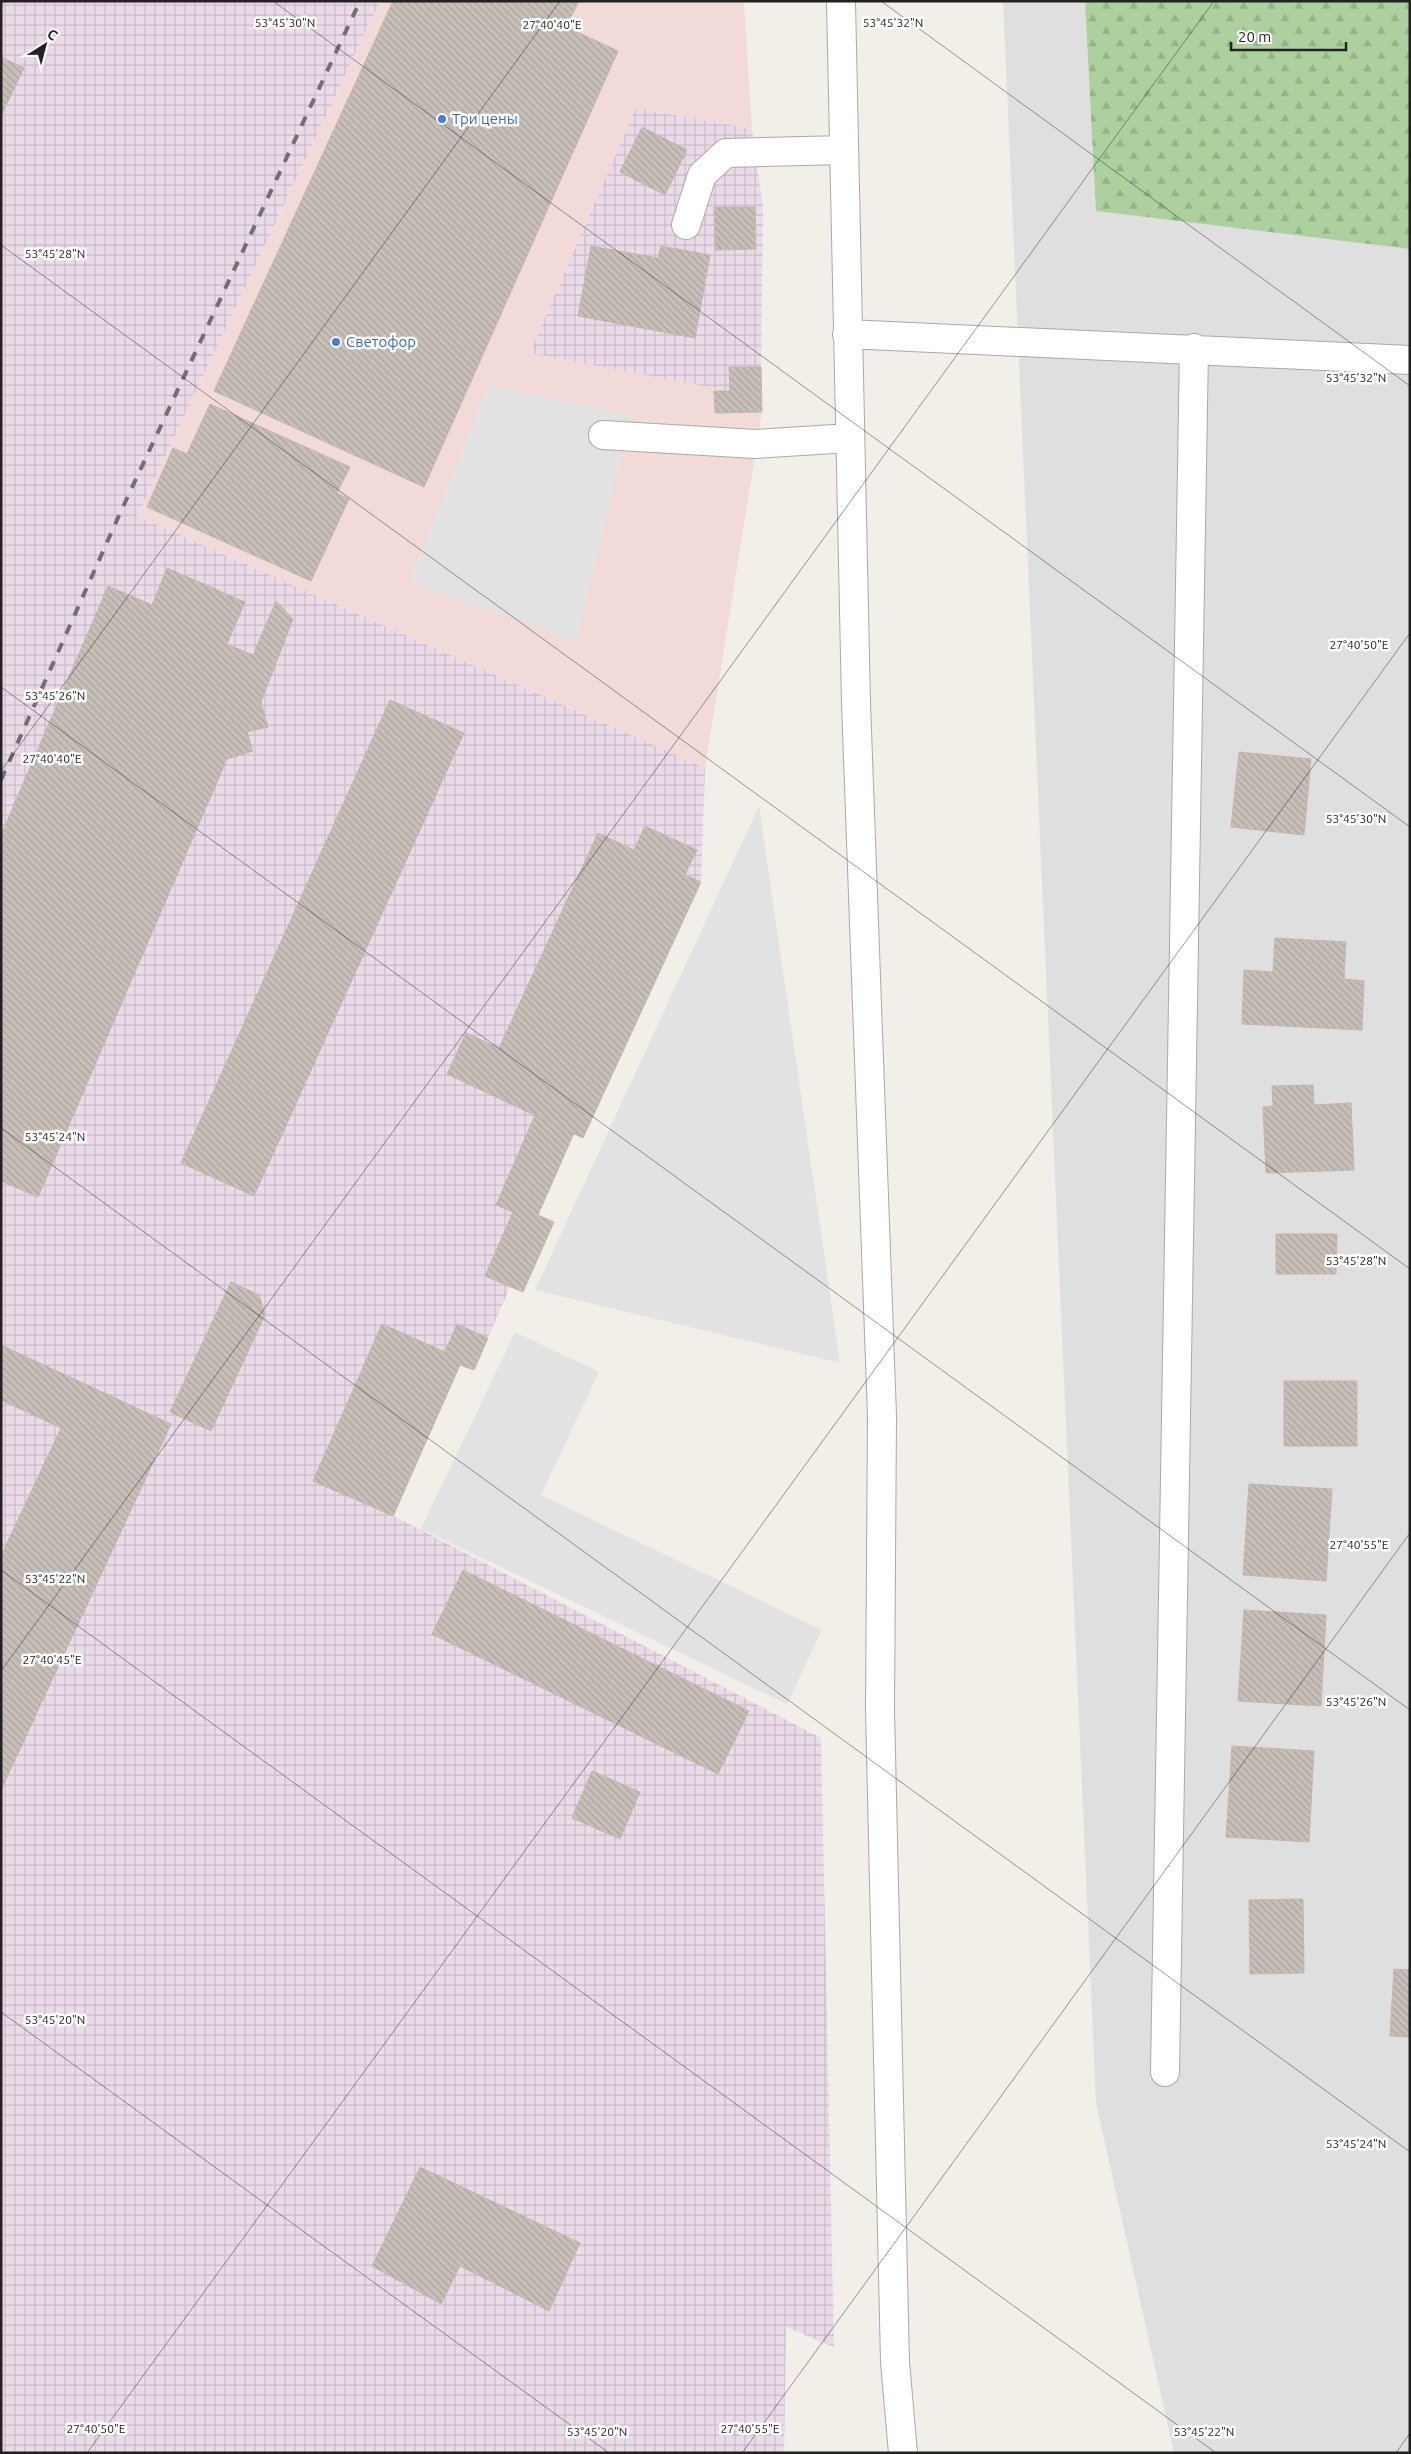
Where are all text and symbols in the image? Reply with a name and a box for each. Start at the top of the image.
text: 53°45'30"N [255,16,315,29]
text: 53°45'32"N [863,16,923,29]
text: 27°40'40"E [523,18,582,31]
north arrow [20,20,70,70]
scale bar [1231,20,1346,52]
text: С [44,25,61,44]
text: 20 m [1238,28,1271,45]
place label: Три цены [452,110,518,127]
marker: Три цены [436,113,448,125]
text: 53°45'28"N [25,247,85,260]
place label: Светофор [346,333,416,350]
marker: Светофор [330,336,342,348]
text: 53°45'32"N [1326,371,1386,384]
text: 27°40'50"E [1330,638,1389,651]
text: 53°45'26"N [25,689,85,702]
text: 27°40'40"E [23,752,82,765]
text: 53°45'30"N [1326,812,1386,825]
text: 53°45'24"N [25,1130,85,1143]
text: 53°45'28"N [1326,1254,1386,1267]
text: 27°40'55"E [1330,1538,1389,1551]
text: 53°45'22"N [25,1572,85,1585]
text: 27°40'45"E [23,1653,82,1666]
text: 53°45'26"N [1326,1695,1386,1708]
text: 53°45'20"N [25,2013,85,2026]
text: 53°45'24"N [1326,2137,1386,2150]
text: 27°40'50"E [67,2422,126,2435]
text: 27°40'55"E [721,2422,780,2435]
text: 53°45'20"N [567,2425,627,2438]
text: 53°45'22"N [1174,2425,1234,2438]

